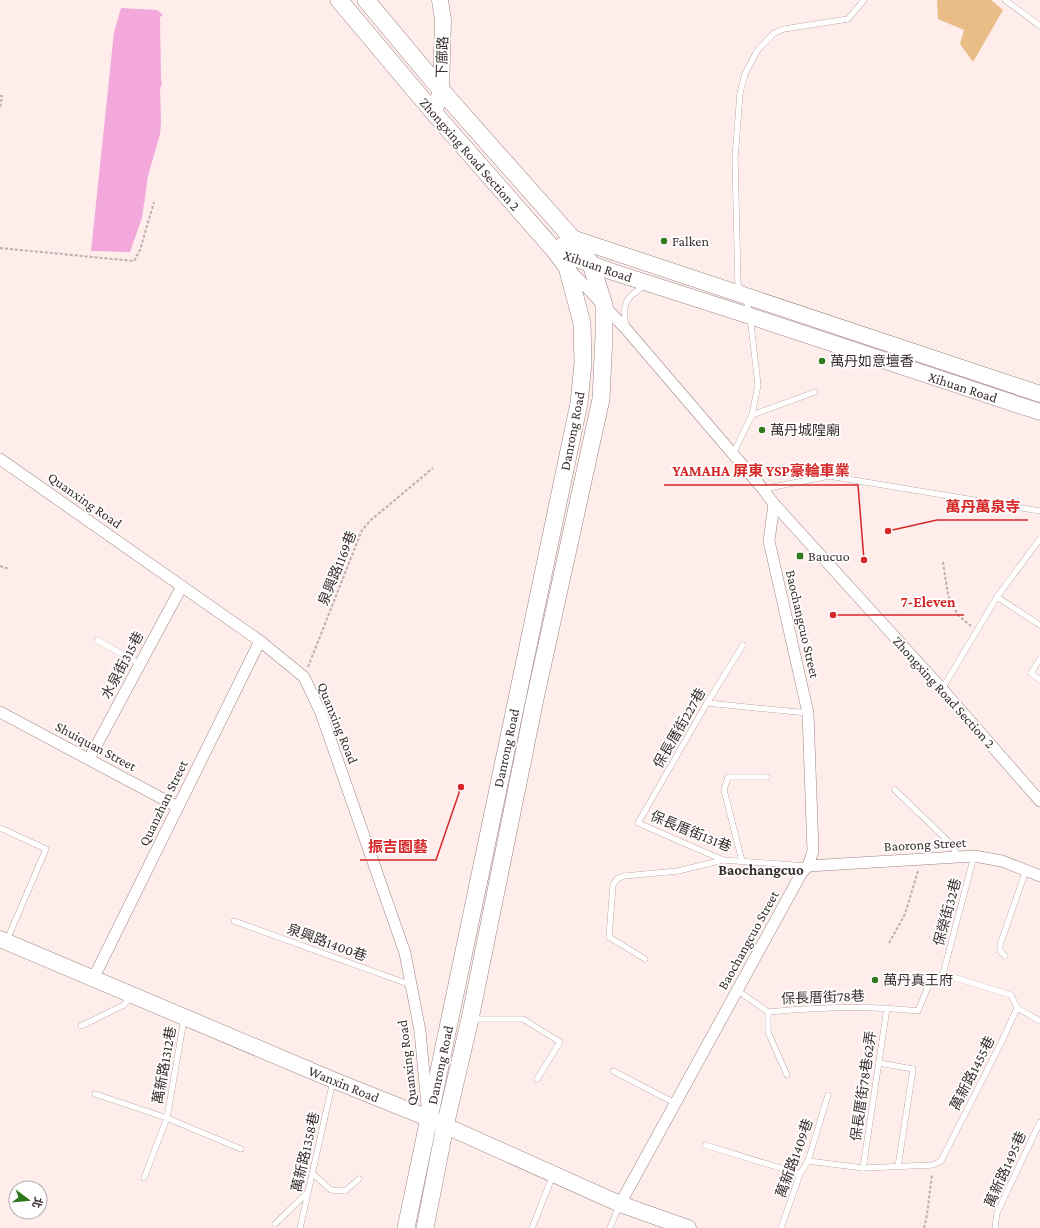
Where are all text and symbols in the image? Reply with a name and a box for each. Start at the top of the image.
street label: 下廍路 [433,36,451,78]
street label: Zhongxing Road Section 2 [416,94,524,214]
place label: Falken [672,233,709,249]
marker: Falken [659,236,669,246]
street label: Xihuan Road [562,247,635,285]
place label: 萬丹如意壇香 [830,353,914,369]
marker: 萬丹如意壇香 [817,356,827,366]
street label: Xihuan Road [926,368,1000,406]
street label: Danrong Road [556,389,588,472]
place label: 萬丹城隍廟 [770,422,840,438]
marker: 萬丹城隍廟 [757,425,767,435]
callout: YAMAHA 屏東 YSP豪輪車業 [664,458,858,485]
text: YAMAHA 屏東 YSP豪輪車業 [672,462,850,479]
street label: Quanxing Road [45,469,125,532]
callout: 萬丹萬泉寺 [937,493,1028,520]
text: 萬丹萬泉寺 [945,499,1021,515]
street label: 泉興路1169巷 [315,528,359,608]
place label: Baucuo [808,548,850,564]
marker: Baucuo [795,551,805,561]
street label: Baochangcuo Street [783,568,823,680]
callout: 7-Eleven [892,588,964,615]
text: 7-Eleven [900,594,956,610]
street label: 水泉街315巷 [98,629,146,701]
street label: Zhongxing Road Section 2 [890,633,999,751]
street label: Quanxing Road [314,680,362,767]
street label: 保長厝街227巷 [650,685,708,771]
street label: Danrong Road [490,706,522,789]
street label: Shuiquan Street [53,718,139,774]
street label: Quanzhan Street [135,757,191,849]
street label: 保長厝街131巷 [648,807,734,855]
callout: 振吉園藝 [360,833,436,860]
street label: Baorong Street [883,834,967,854]
text: 振吉園藝 [368,839,428,855]
district label: Baochangcuo [718,862,804,878]
street label: 保榮街32巷 [930,876,964,948]
street label: Baochangcuo Street [714,887,782,992]
street label: 泉興路1400巷 [285,920,369,964]
place label: 萬丹真王府 [883,972,953,988]
marker: 萬丹真王府 [870,975,880,985]
street label: 保長厝街78巷 [781,988,865,1006]
street label: Quanxing Road [394,1019,420,1107]
street label: Danrong Road [424,1023,456,1106]
street label: 萬新路1312巷 [149,1025,179,1105]
street label: 保長厝街78巷62弄 [847,1030,879,1142]
street label: 萬新路1455巷 [947,1033,997,1113]
street label: Wanxin Road [306,1063,382,1106]
street label: 萬新路1358巷 [288,1111,322,1193]
street label: 萬新路1409巷 [772,1116,816,1200]
street label: 萬新路1495巷 [981,1129,1029,1209]
north arrow [8,1180,48,1220]
text: 北 [30,1196,45,1210]

